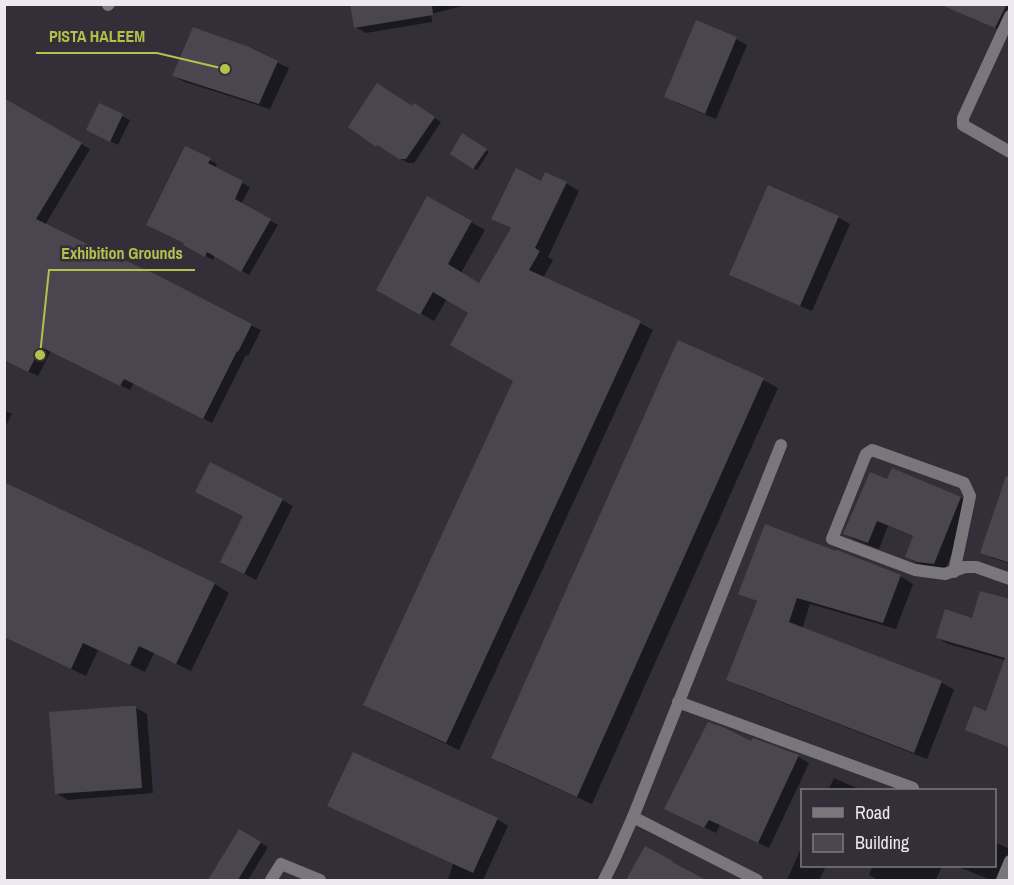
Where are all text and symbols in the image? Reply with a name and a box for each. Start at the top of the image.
callout: PISTA HALEEM [36,19,157,53]
text: PISTA HALEEM [49,25,145,47]
callout: Exhibition Grounds [49,236,195,270]
text: Exhibition Grounds [61,242,183,264]
legend [801,789,996,867]
text: Road [855,800,890,825]
text: Building [855,830,910,855]

